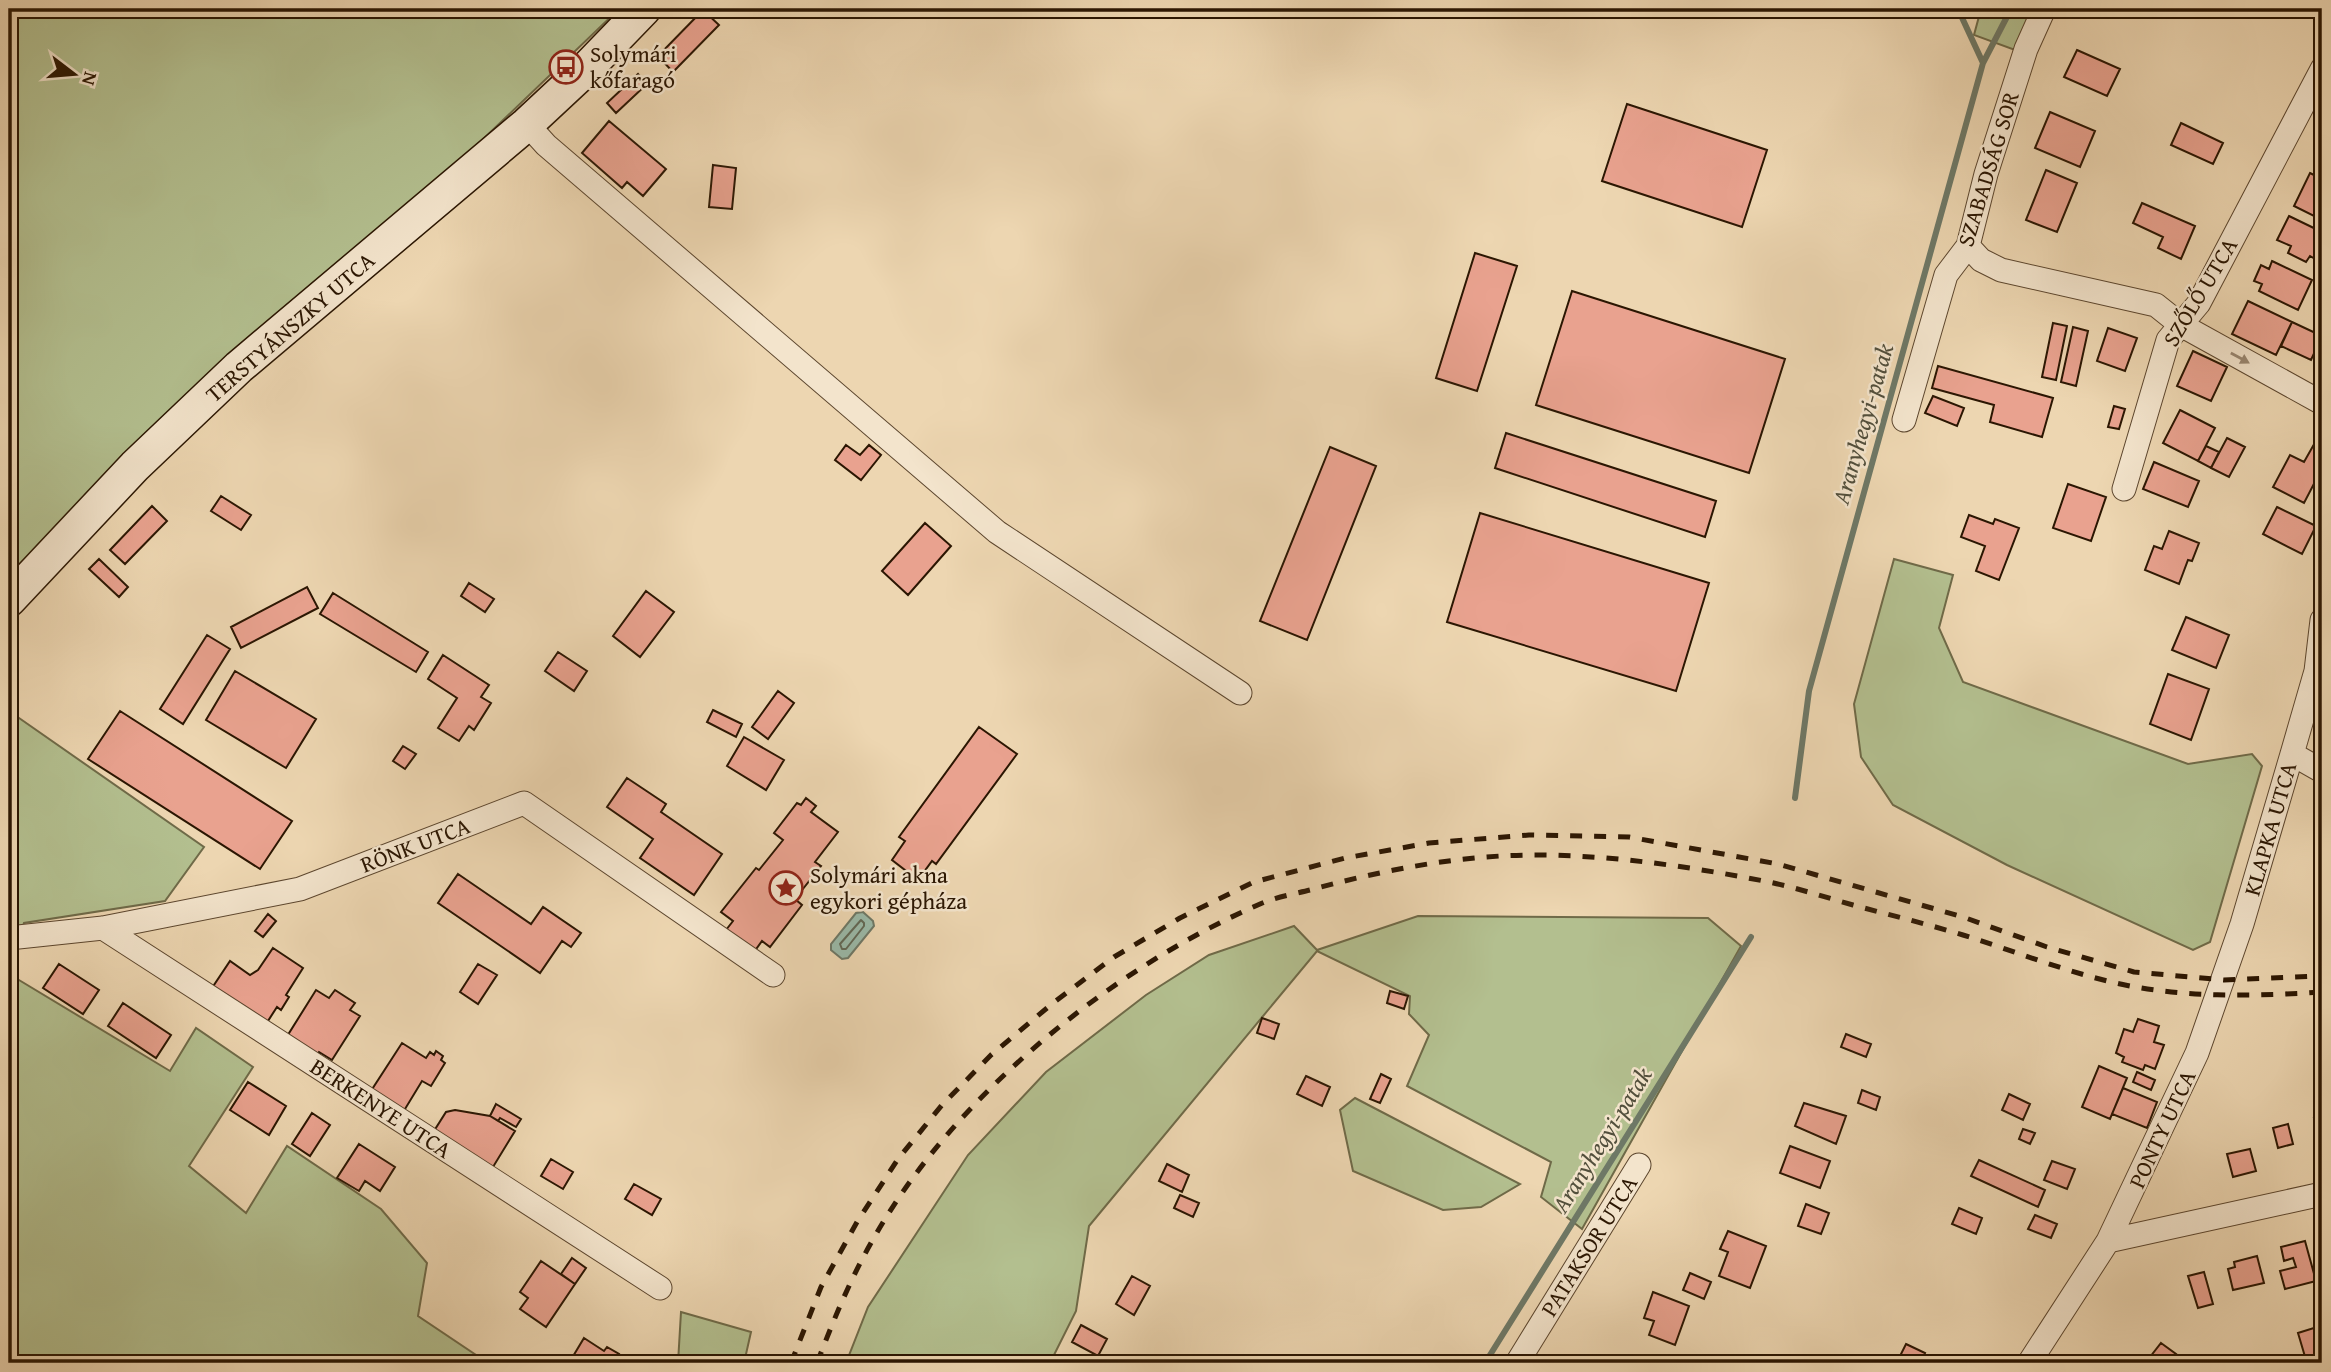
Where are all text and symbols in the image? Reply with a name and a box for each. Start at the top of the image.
place label: Solymári kőfaragó [590,37,676,96]
north arrow [38,38,108,108]
bus stop icon: Solymári kőfaragó [547,48,585,86]
text: N [75,69,106,89]
street label: SZABADSÁG SOR [1948,87,2027,250]
street label: SZŐLŐ UTCA [2154,231,2245,352]
street label: TERSTYÁNSZKY UTCA [198,244,381,409]
water label: Aranyhegyi-patak [1823,339,1902,509]
one-way arrow [2231,352,2250,364]
street label: KLAPKA UTCA [2235,758,2304,900]
street label: RÖNK UTCA [355,809,474,881]
place label: Solymári akna egykori gépháza [810,858,967,917]
place icon: Solymári akna egykori gépháza [767,869,805,907]
street label: BERKENYE UTCA [304,1049,458,1166]
water label: Aranyhegyi-patak [1542,1060,1660,1220]
street label: PONTY UTCA [2120,1064,2203,1193]
street label: PATAKSOR UTCA [1532,1169,1645,1322]

